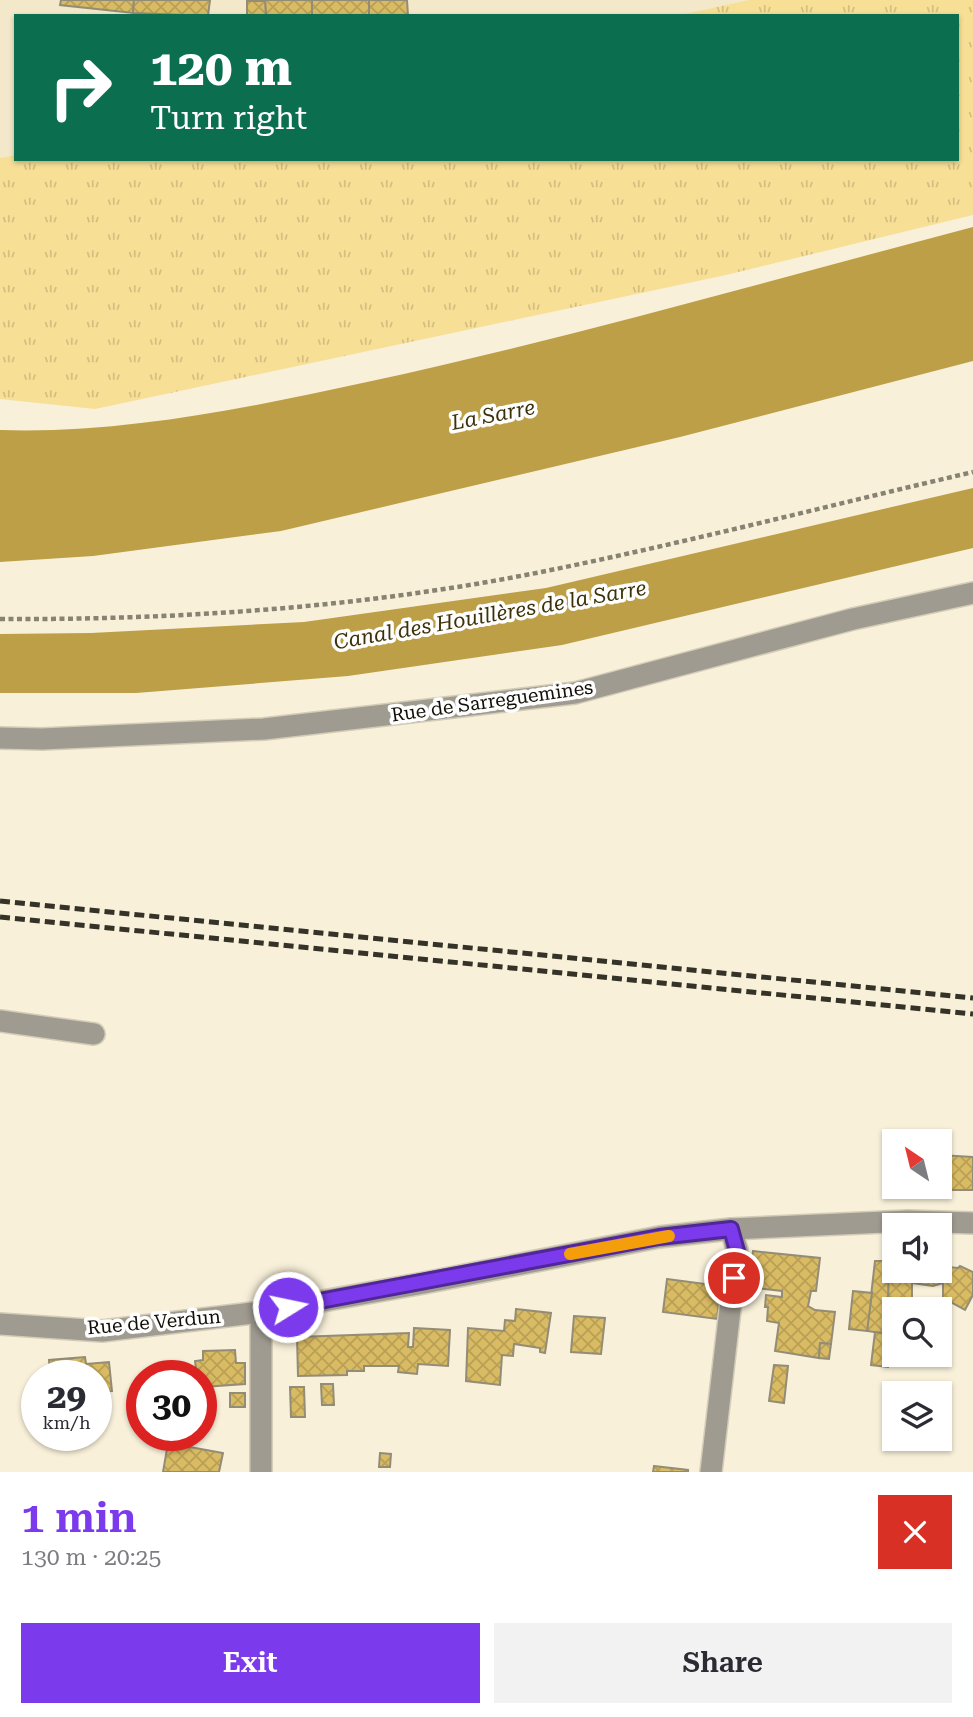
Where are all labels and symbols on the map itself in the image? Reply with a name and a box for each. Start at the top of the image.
water label: La Sarre [448,395,537,435]
water label: Canal des Houillères de la Sarre [332,576,648,654]
street label: Rue de Sarreguemines [390,675,594,727]
north arrow [882,1129,952,1199]
pin [704,1248,764,1308]
position arrow [251,1270,325,1344]
street label: Rue de Verdun [86,1305,222,1339]
speed limit sign: 30 [126,1360,217,1451]

